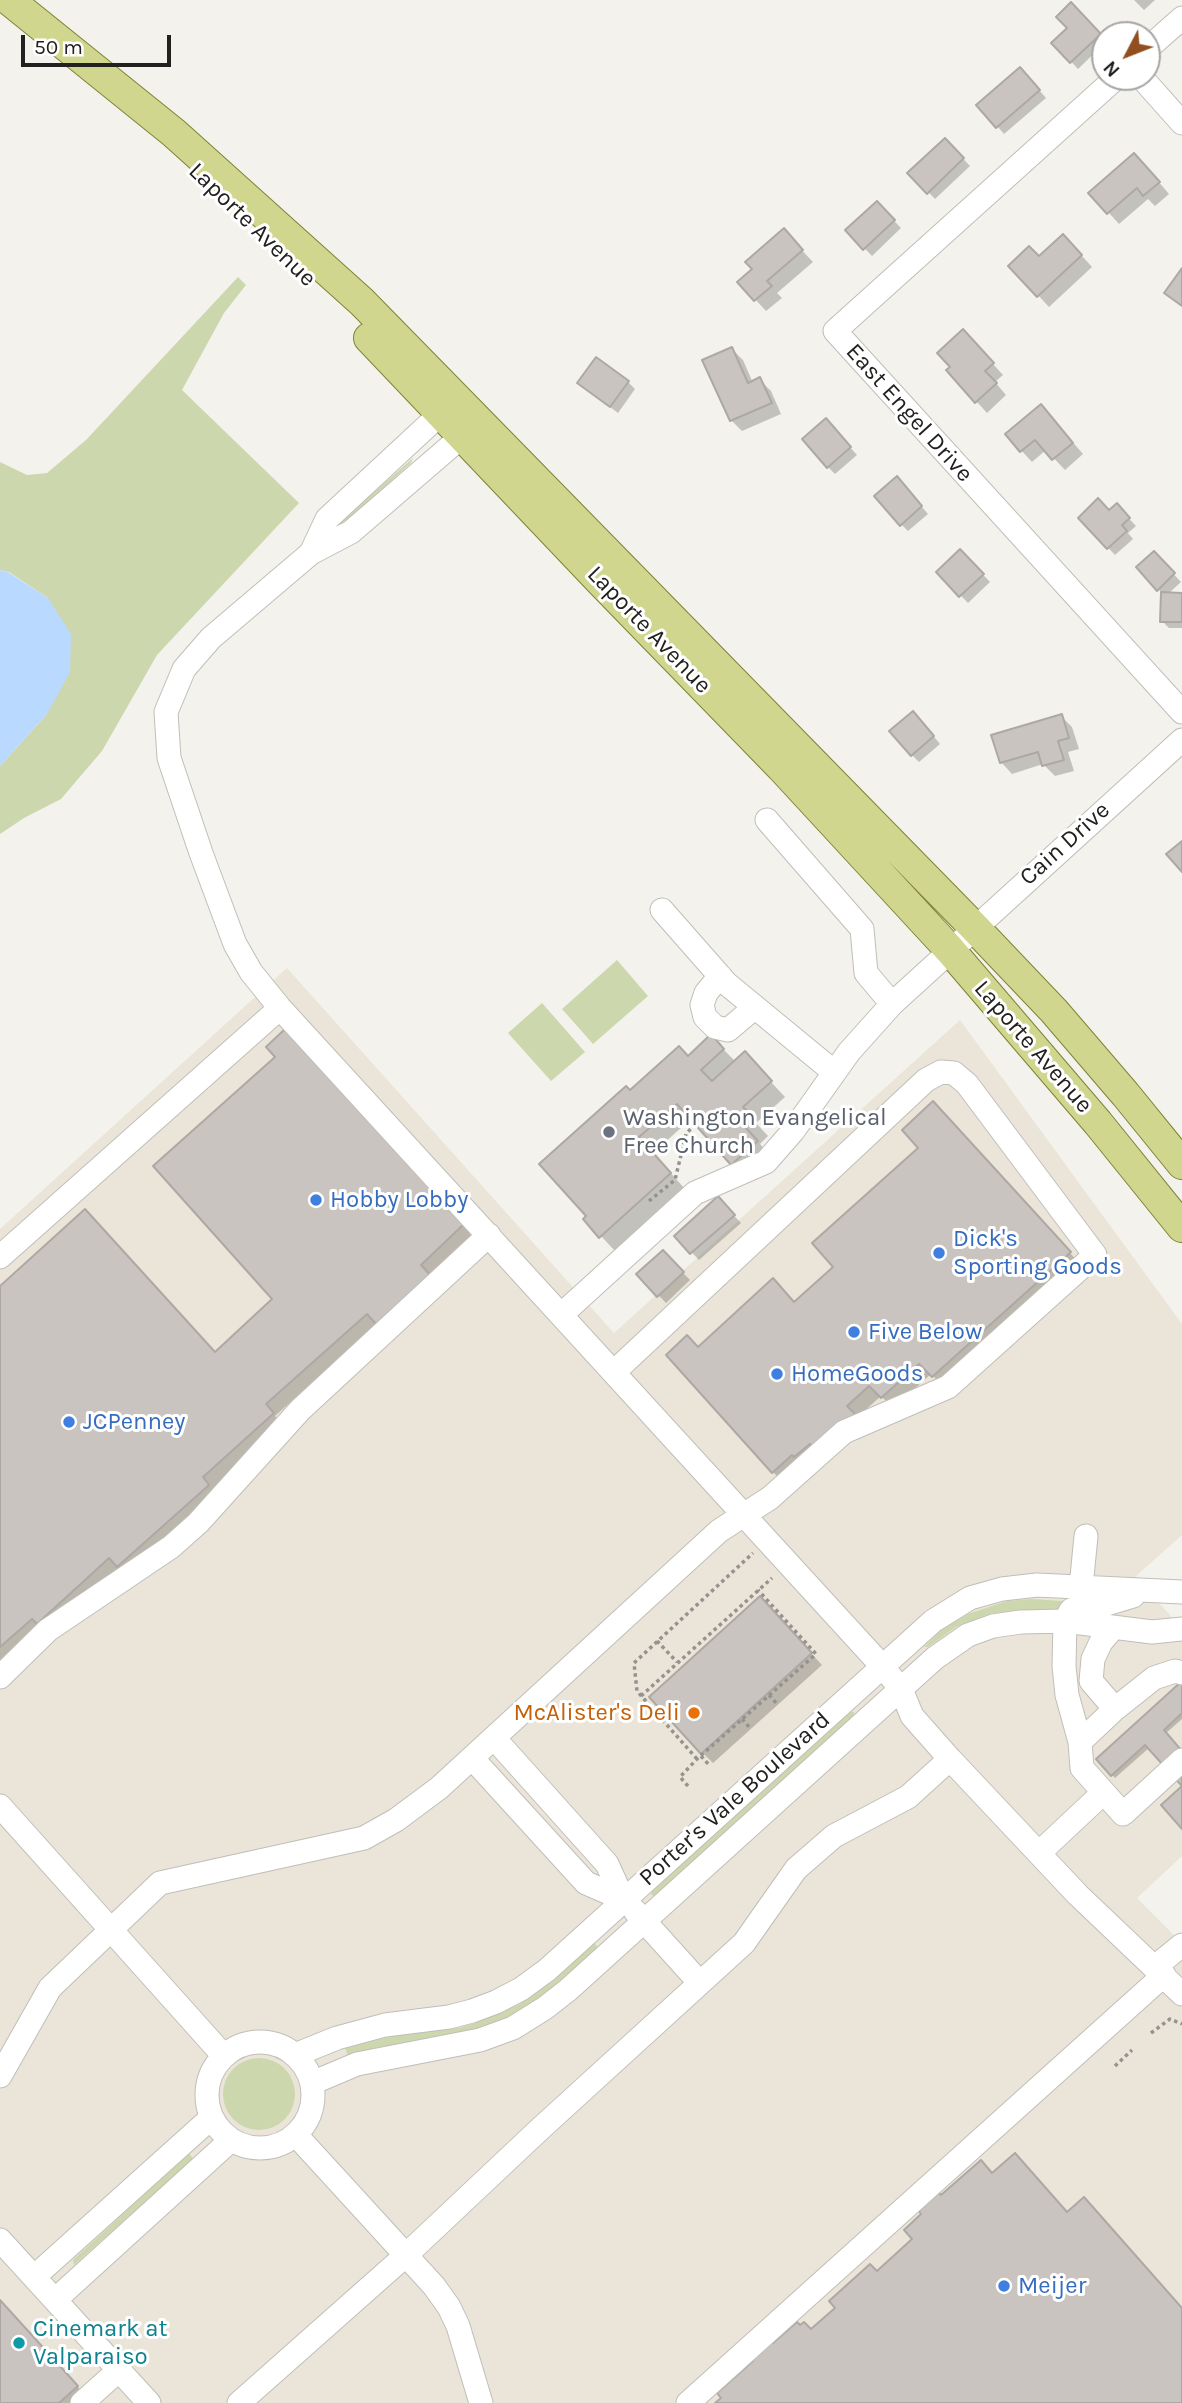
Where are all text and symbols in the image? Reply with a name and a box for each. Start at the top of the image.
scale bar [24,21,175,65]
north arrow [1091,21,1161,91]
text: 50 m [34,35,83,59]
text: N [1099,56,1125,81]
street label: Laporte Avenue [182,157,322,293]
street label: East Engel Drive [839,338,979,488]
street label: Laporte Avenue [581,560,717,700]
street label: Cain Drive [1014,796,1116,892]
street label: Laporte Avenue [968,975,1098,1119]
place label: Washington Evangelical Free Church [623,1104,887,1160]
marker: Washington Evangelical Free Church [601,1124,617,1140]
place label: Hobby Lobby [330,1186,468,1214]
marker: Hobby Lobby [308,1192,324,1208]
place label: Dick's Sporting Goods [953,1225,1122,1281]
marker: Dick's Sporting Goods [931,1245,947,1261]
place label: Five Below [868,1318,982,1346]
marker: Five Below [846,1324,862,1340]
place label: HomeGoods [791,1360,923,1388]
marker: HomeGoods [769,1366,785,1382]
place label: JCPenney [83,1408,185,1436]
marker: JCPenney [61,1414,77,1430]
place label: McAlister's Deli [513,1699,680,1727]
marker: McAlister's Deli [686,1705,702,1721]
street label: Porter's Vale Boulevard [634,1706,836,1892]
place label: Meijer [1018,2272,1086,2300]
marker: Meijer [996,2278,1012,2294]
place label: Cinemark at Valparaiso [33,2315,167,2371]
marker: Cinemark at Valparaiso [11,2335,27,2351]

